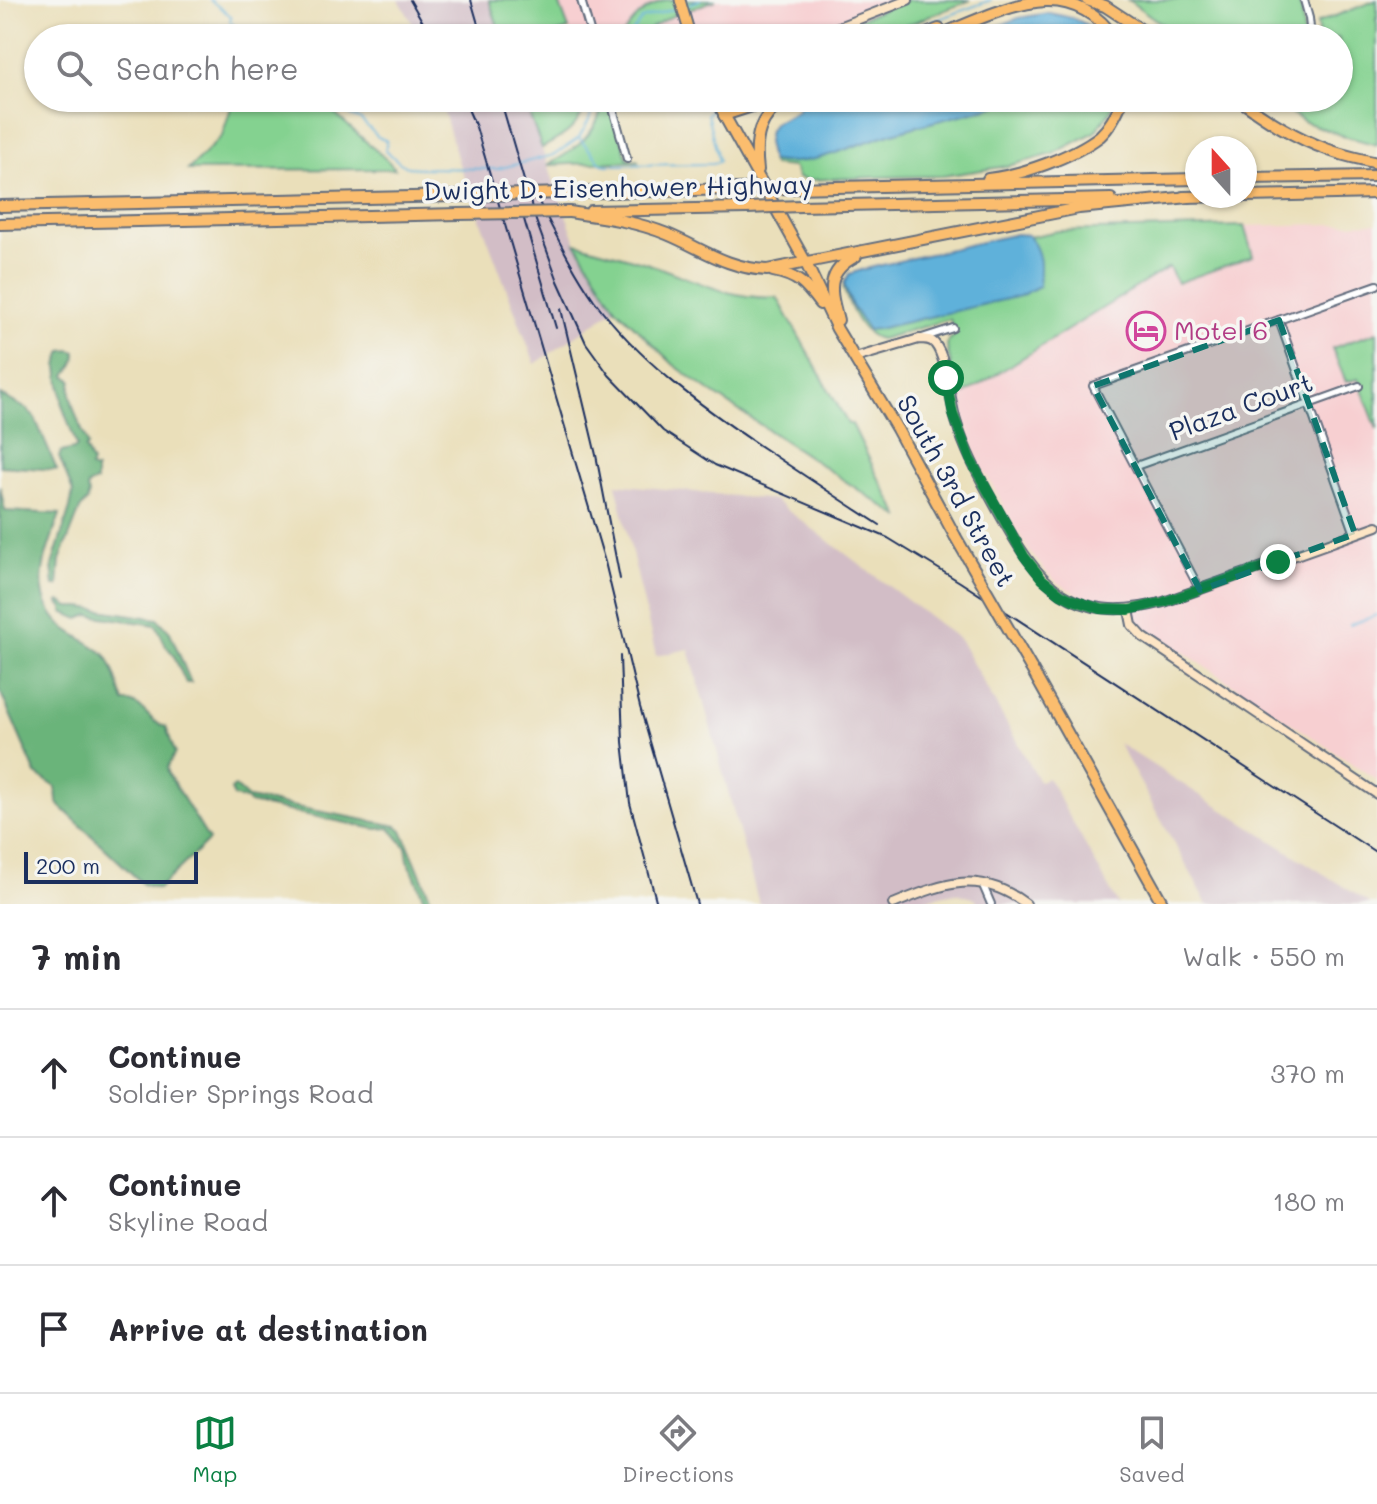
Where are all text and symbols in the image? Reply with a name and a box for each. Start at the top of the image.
search box [24,24,1353,112]
icon: search [52,46,96,90]
text: Search here [116,48,299,88]
north arrow [1185,136,1257,208]
street label: Dwight D. Eisenhower Highway [423,167,813,207]
hotel icon: Motel 6 [1125,310,1167,352]
place label: Motel 6 [1174,313,1268,347]
route start [928,360,964,396]
street label: Plaza Court [1164,364,1317,448]
street label: South 3rd Street [890,388,1024,593]
route end [1260,544,1296,580]
scale bar [24,848,198,884]
text: 200 m [36,851,100,880]
text: 7 min [32,934,121,979]
text: Walk · 550 m [1182,939,1345,973]
text: Continue [108,1036,241,1076]
icon: ahead [32,1051,76,1095]
text: 370 m [1270,1056,1345,1090]
text: Soldier Springs Road [108,1076,373,1110]
text: Continue [108,1164,241,1204]
icon: ahead [32,1179,76,1223]
text: 180 m [1273,1184,1345,1218]
text: Skyline Road [108,1204,268,1238]
icon: arrive [32,1307,76,1351]
text: Arrive at destination [108,1309,428,1349]
tab: Map [193,1411,237,1488]
tab: Directions [622,1411,734,1488]
tab: Saved [1119,1411,1184,1488]

